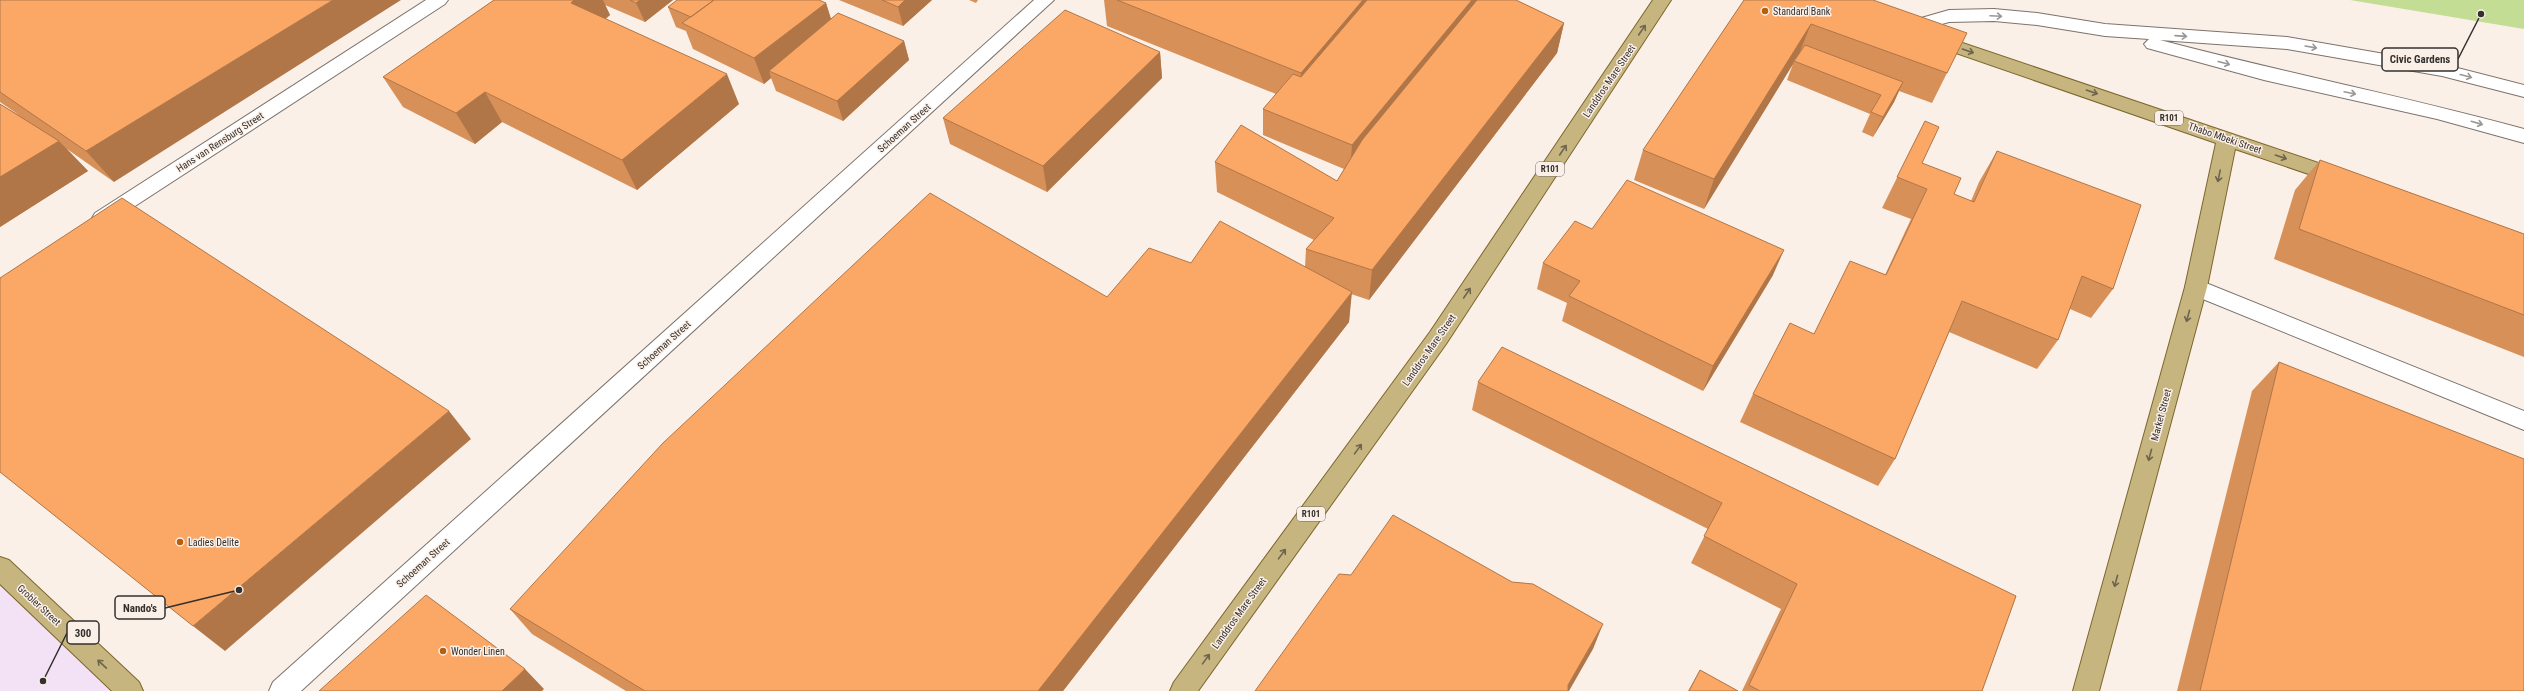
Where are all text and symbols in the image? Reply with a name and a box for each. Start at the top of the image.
marker: Standard Bank [1760,6,1770,16]
place label: Standard Bank [1773,6,1831,17]
one-way arrow [1989,12,2002,19]
one-way arrow [1638,25,1646,36]
one-way arrow [2174,32,2187,39]
street label: Landdros Mare Street [1581,43,1637,119]
one-way arrow [2304,44,2317,52]
one-way arrow [1962,48,1975,55]
callout: Civic Gardens [2382,48,2458,71]
text: Civic Gardens [2390,53,2450,66]
one-way arrow [2217,60,2230,67]
one-way arrow [2459,73,2472,80]
one-way arrow [2085,89,2098,96]
one-way arrow [2344,89,2357,97]
street label: Schoeman Street [875,101,933,155]
street label: Hans van Rensburg Street [174,110,266,174]
road number: R101 [2155,111,2183,125]
street label: Thabo Mbeki Street [2187,120,2263,156]
one-way arrow [2470,120,2483,127]
one-way arrow [1559,145,1567,156]
one-way arrow [2274,153,2286,161]
road number: R101 [1536,162,1564,176]
one-way arrow [2215,169,2223,182]
one-way arrow [1463,288,1472,299]
one-way arrow [2183,310,2191,323]
street label: Landdros Mare Street [1400,312,1458,388]
street label: Schoeman Street [635,318,693,372]
street label: Market Street [2149,388,2173,442]
one-way arrow [1354,443,1362,454]
one-way arrow [2146,449,2153,462]
road number: R101 [1297,507,1325,521]
street label: Schoeman Street [394,536,452,590]
marker: Ladies Delite [175,537,185,547]
place label: Ladies Delite [188,537,239,548]
one-way arrow [1278,549,1286,560]
one-way arrow [2112,574,2119,587]
street label: Landdros Mare Street [1210,575,1268,651]
street label: Grobler Street [15,582,63,628]
callout: Nando's [115,596,165,619]
text: Nando's [123,602,157,615]
callout: 300 [67,621,99,644]
text: 300 [75,627,92,640]
marker: Wonder Linen [438,646,448,656]
place label: Wonder Linen [451,646,505,657]
one-way arrow [1202,654,1210,665]
one-way arrow [97,659,107,669]

